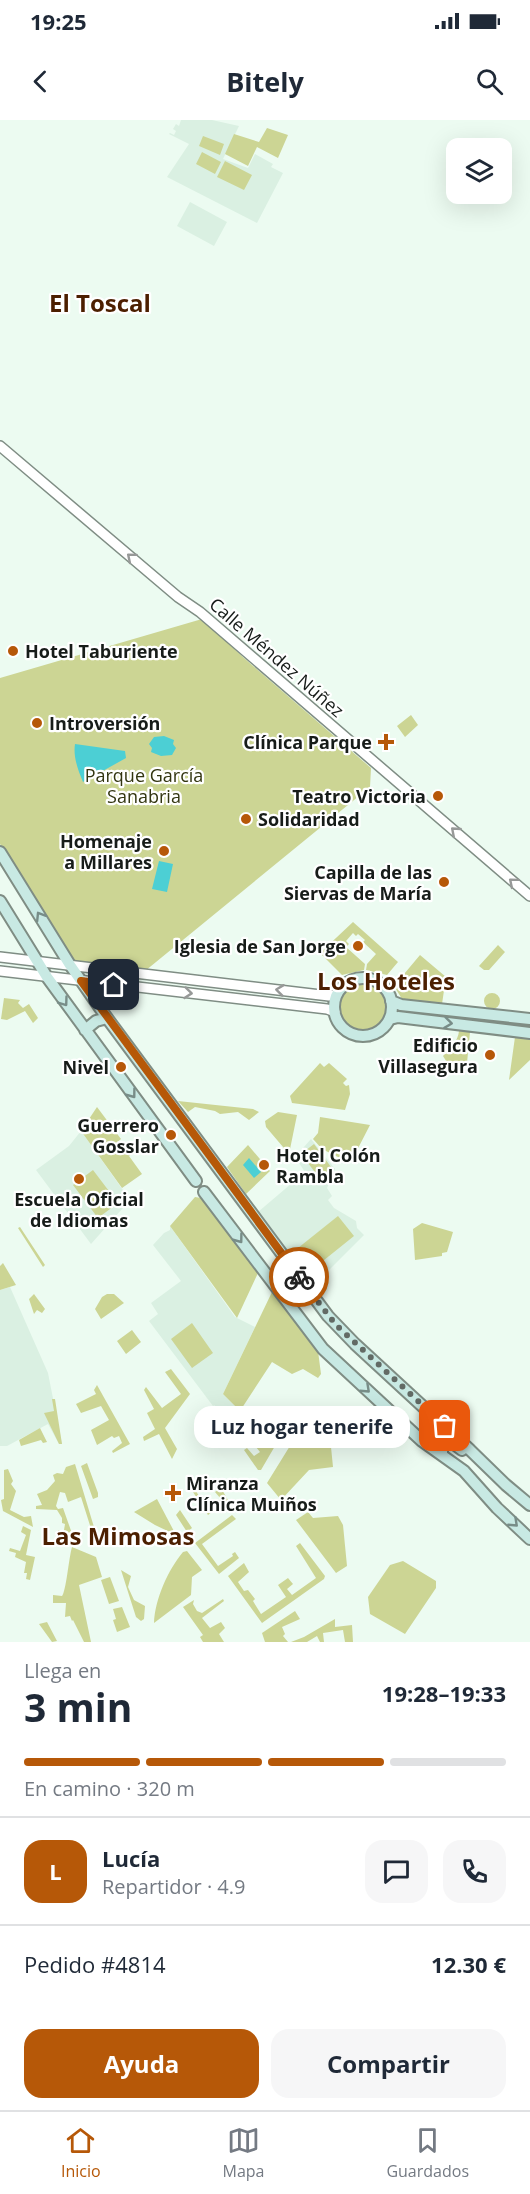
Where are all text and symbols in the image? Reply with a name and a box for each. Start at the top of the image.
text: 19:25 [30,6,87,36]
text: Bitely [226,63,304,100]
icon: back [24,65,57,98]
icon: search [473,65,506,98]
map controls [446,138,512,204]
button: layers [446,138,512,204]
district label: El Toscal [49,286,151,319]
one-way arrow [127,553,138,564]
street label: Calle Méndez Núñez [205,592,349,722]
place label: Hotel Taburiente [25,639,178,663]
marker: Hotel Taburiente [6,644,20,658]
place label: Introversión [49,711,160,735]
marker: Introversión [30,716,44,730]
place label: Clínica Parque [243,730,372,754]
marker: Clínica Parque [377,733,395,751]
park label: Parque García Sanabria [85,763,203,808]
place label: Teatro Victoria [292,784,426,808]
marker: Teatro Victoria [431,789,445,803]
place label: Solidaridad [258,807,360,831]
marker: Solidaridad [239,812,253,826]
one-way arrow [451,827,462,838]
place label: Homenaje a Millares [60,829,152,874]
marker: Homenaje a Millares [157,844,171,858]
place label: Capilla de las Siervas de María [284,860,432,905]
marker: Capilla de las Siervas de María [437,875,451,889]
one-way arrow [509,878,520,889]
one-way arrow [35,912,47,922]
place label: Iglesia de San Jorge [174,934,346,958]
marker: Iglesia de San Jorge [351,939,365,953]
pin [88,959,139,1010]
district label: Los Hoteles [317,964,455,997]
icon: home [97,968,130,1001]
one-way arrow [275,985,284,997]
one-way arrow [184,987,193,999]
one-way arrow [57,995,68,1006]
one-way arrow [443,1016,452,1029]
place label: Edificio Villasegura [378,1033,478,1078]
marker: Edificio Villasegura [483,1048,497,1062]
place label: Nivel [63,1055,109,1079]
marker: Nivel [114,1060,128,1074]
one-way arrow [125,1088,136,1099]
place label: Guerrero Gosslar [77,1113,159,1158]
marker: Guerrero Gosslar [164,1128,178,1142]
place label: Hotel Colón Rambla [276,1143,381,1188]
marker: Hotel Colón Rambla [257,1158,271,1172]
marker: Escuela Oficial de Idiomas [72,1172,86,1186]
place label: Escuela Oficial de Idiomas [14,1187,144,1232]
one-way arrow [232,1232,243,1243]
courier [269,1247,329,1307]
icon: bike [283,1261,316,1294]
one-way arrow [359,1382,370,1393]
pin [419,1400,470,1451]
callout: Luz hogar tenerife [193,1405,409,1447]
icon: bag [428,1409,461,1442]
text: Luz hogar tenerife [211,1413,393,1440]
place label: Miranza Clínica Muiños [186,1471,317,1516]
marker: Miranza Clínica Muiños [164,1484,182,1502]
one-way arrow [506,1516,517,1527]
district label: Las Mimosas [42,1519,195,1552]
text: Llega en [24,1657,101,1684]
text: 19:28–19:33 [382,1678,506,1708]
text: 3 min [24,1680,132,1733]
text: En camino · 320 m [24,1775,195,1802]
button: chat [365,1840,428,1903]
button: phone [443,1840,506,1903]
text: Lucía [102,1843,160,1873]
text: L [49,1856,62,1886]
text: Repartidor · 4.9 [102,1873,246,1900]
text: Pedido #4814 [24,1949,166,1979]
text: 12.30 € [431,1949,506,1979]
button: Ayuda [24,2029,259,2098]
button: Compartir [271,2029,506,2098]
tab: Inicio [61,2124,101,2182]
tab: Mapa [223,2124,265,2182]
tab: Guardados [386,2124,469,2182]

